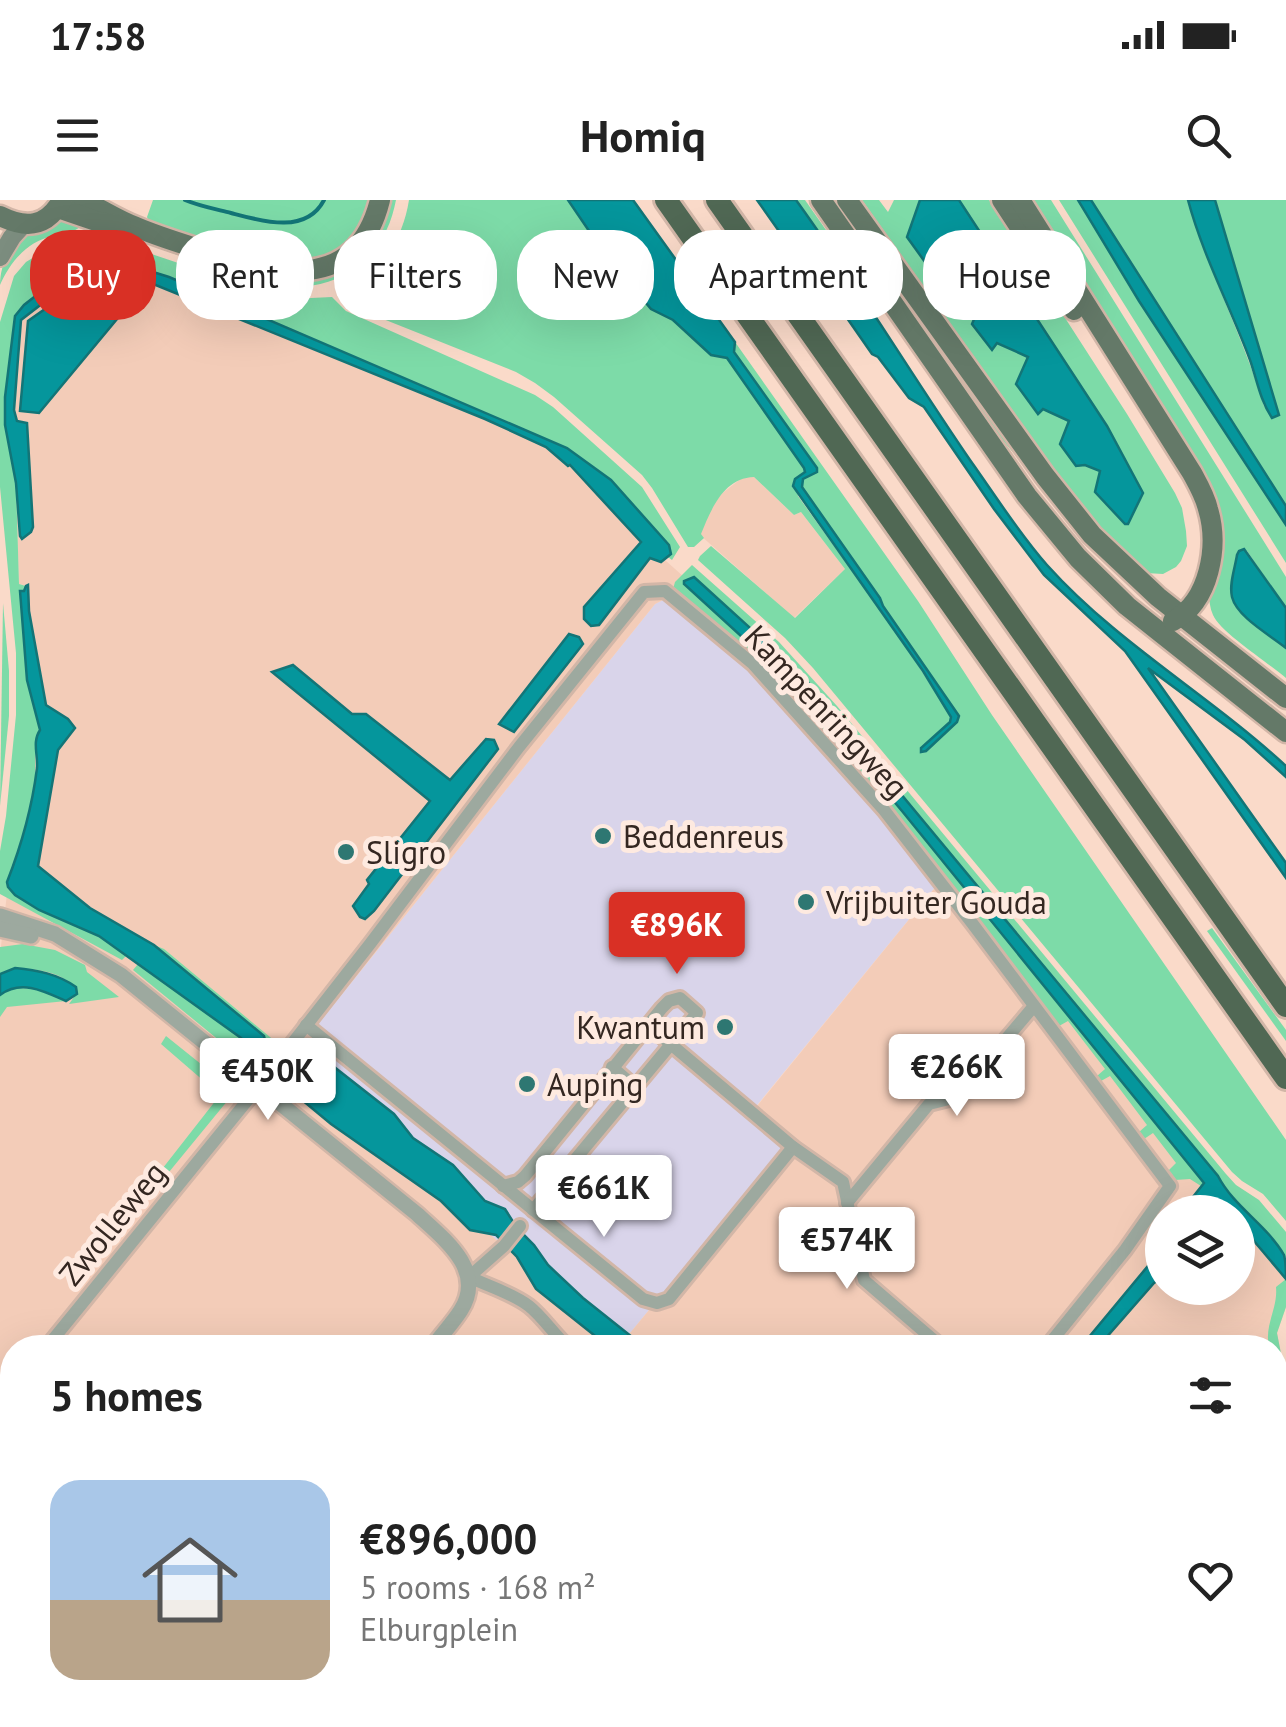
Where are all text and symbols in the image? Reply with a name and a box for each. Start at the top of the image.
text: 17:58 [50,11,146,60]
text: Homiq [580,106,706,164]
icon: menu [50,108,105,163]
icon: search [1181,108,1236,163]
chip: Buy [30,230,156,320]
chip: Rent [176,230,314,320]
chip: Filters [334,230,497,320]
chip: New [517,230,654,320]
chip: Apartment [674,230,903,320]
chip: House [923,230,1086,320]
street label: Kampenringweg [736,616,918,806]
place label: Beddenreus [623,815,784,857]
marker: Beddenreus [592,825,614,847]
place label: Sligro [366,831,446,873]
marker: Sligro [335,841,357,863]
place label: Vrijbuiter Gouda [825,881,1047,923]
marker: Vrijbuiter Gouda [795,891,817,913]
pin: €896K [607,892,747,977]
text: €896K [631,903,723,945]
place label: Kwantum [576,1006,705,1048]
marker: Kwantum [714,1016,736,1038]
pin: €266K [887,1034,1027,1119]
pin: €450K [198,1038,338,1123]
text: €266K [911,1045,1003,1087]
text: €450K [222,1049,314,1091]
place label: Auping [547,1063,644,1105]
marker: Auping [516,1073,538,1095]
street label: Zwolleweg [49,1152,175,1294]
pin: €661K [534,1155,674,1240]
text: €661K [558,1166,650,1208]
map controls [1145,1195,1255,1305]
button: layers [1145,1195,1255,1305]
pin: €574K [777,1207,917,1292]
text: €574K [801,1218,893,1260]
text: 5 homes [50,1368,203,1423]
icon: filters [1183,1368,1238,1423]
text: €896,000 [360,1511,537,1566]
icon: home [130,1520,250,1640]
icon: heart [1183,1553,1238,1608]
text: 5 rooms · 168 m² [360,1566,596,1608]
text: Elburgplein [360,1608,518,1650]

